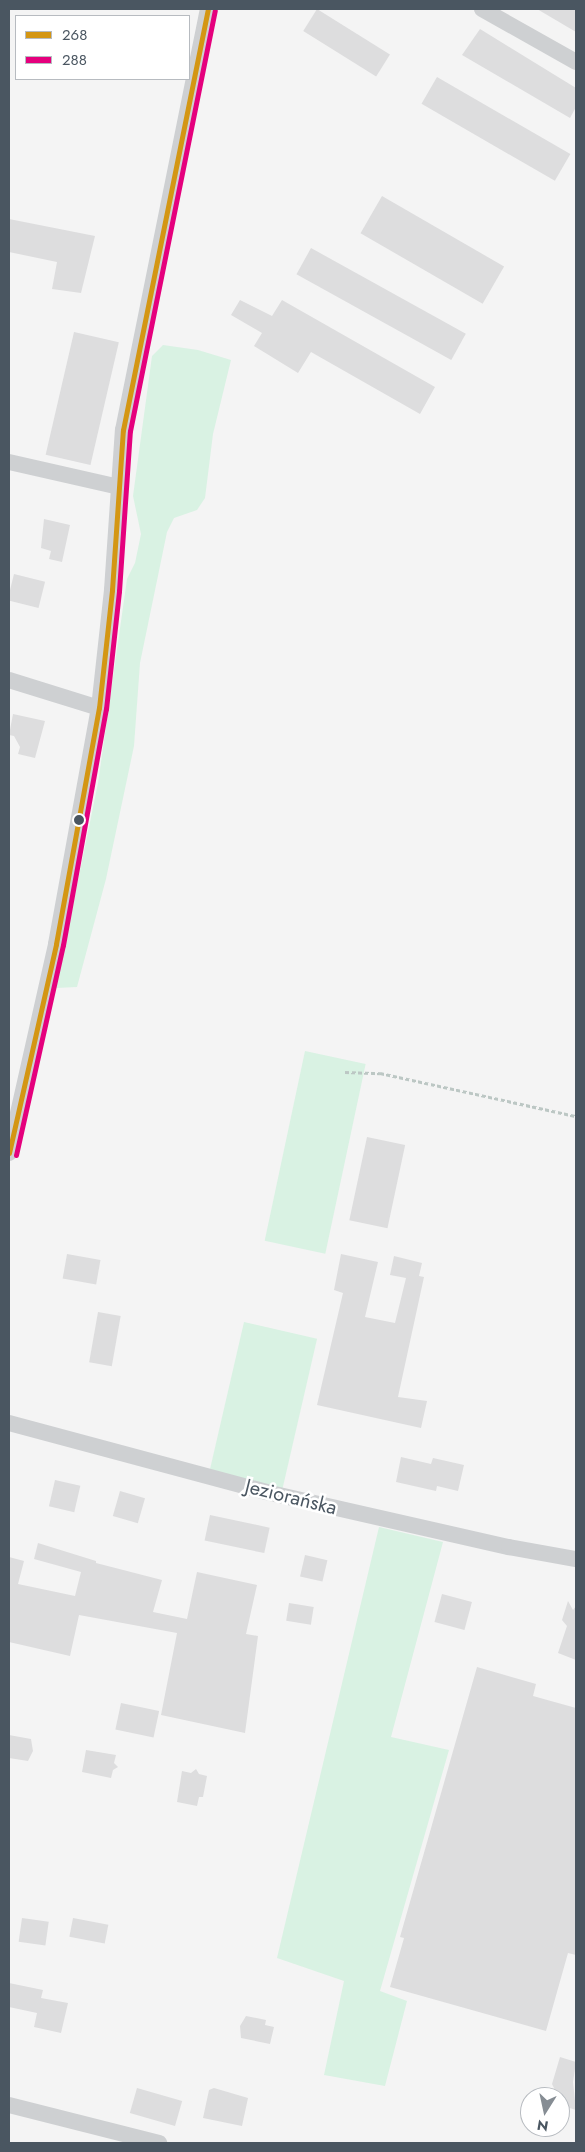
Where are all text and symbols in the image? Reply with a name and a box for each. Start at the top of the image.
legend [15,15,190,80]
text: 268 [62,24,87,46]
text: 288 [62,49,87,71]
unlabelled marker [74,815,84,825]
street label: Jeziorańska [243,1474,339,1520]
north arrow [520,2087,570,2137]
text: N [535,2115,550,2137]

